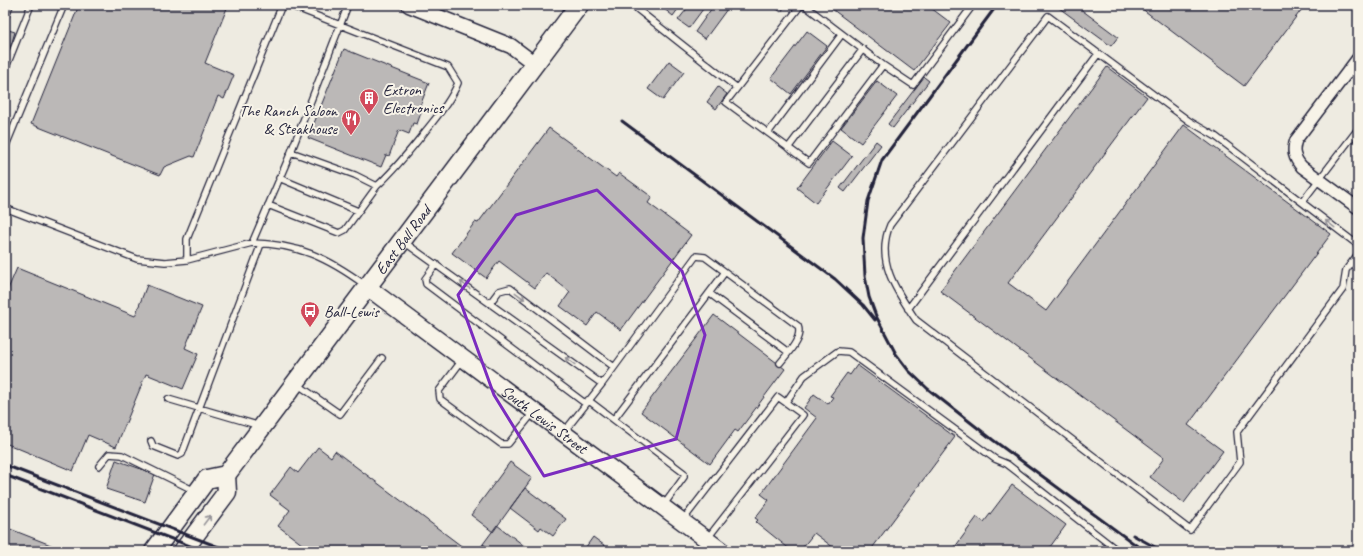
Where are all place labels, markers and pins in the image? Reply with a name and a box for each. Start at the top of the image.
place label: Extron Electronics [383,80,445,118]
building icon: Extron Electronics [358,87,380,115]
place label: The Ranch Saloon & Steakhouse [239,101,339,139]
restaurant icon: The Ranch Saloon & Steakhouse [340,108,362,136]
bus stop icon: Ball-Lewis [299,300,321,328]
place label: Ball-Lewis [324,302,380,322]

